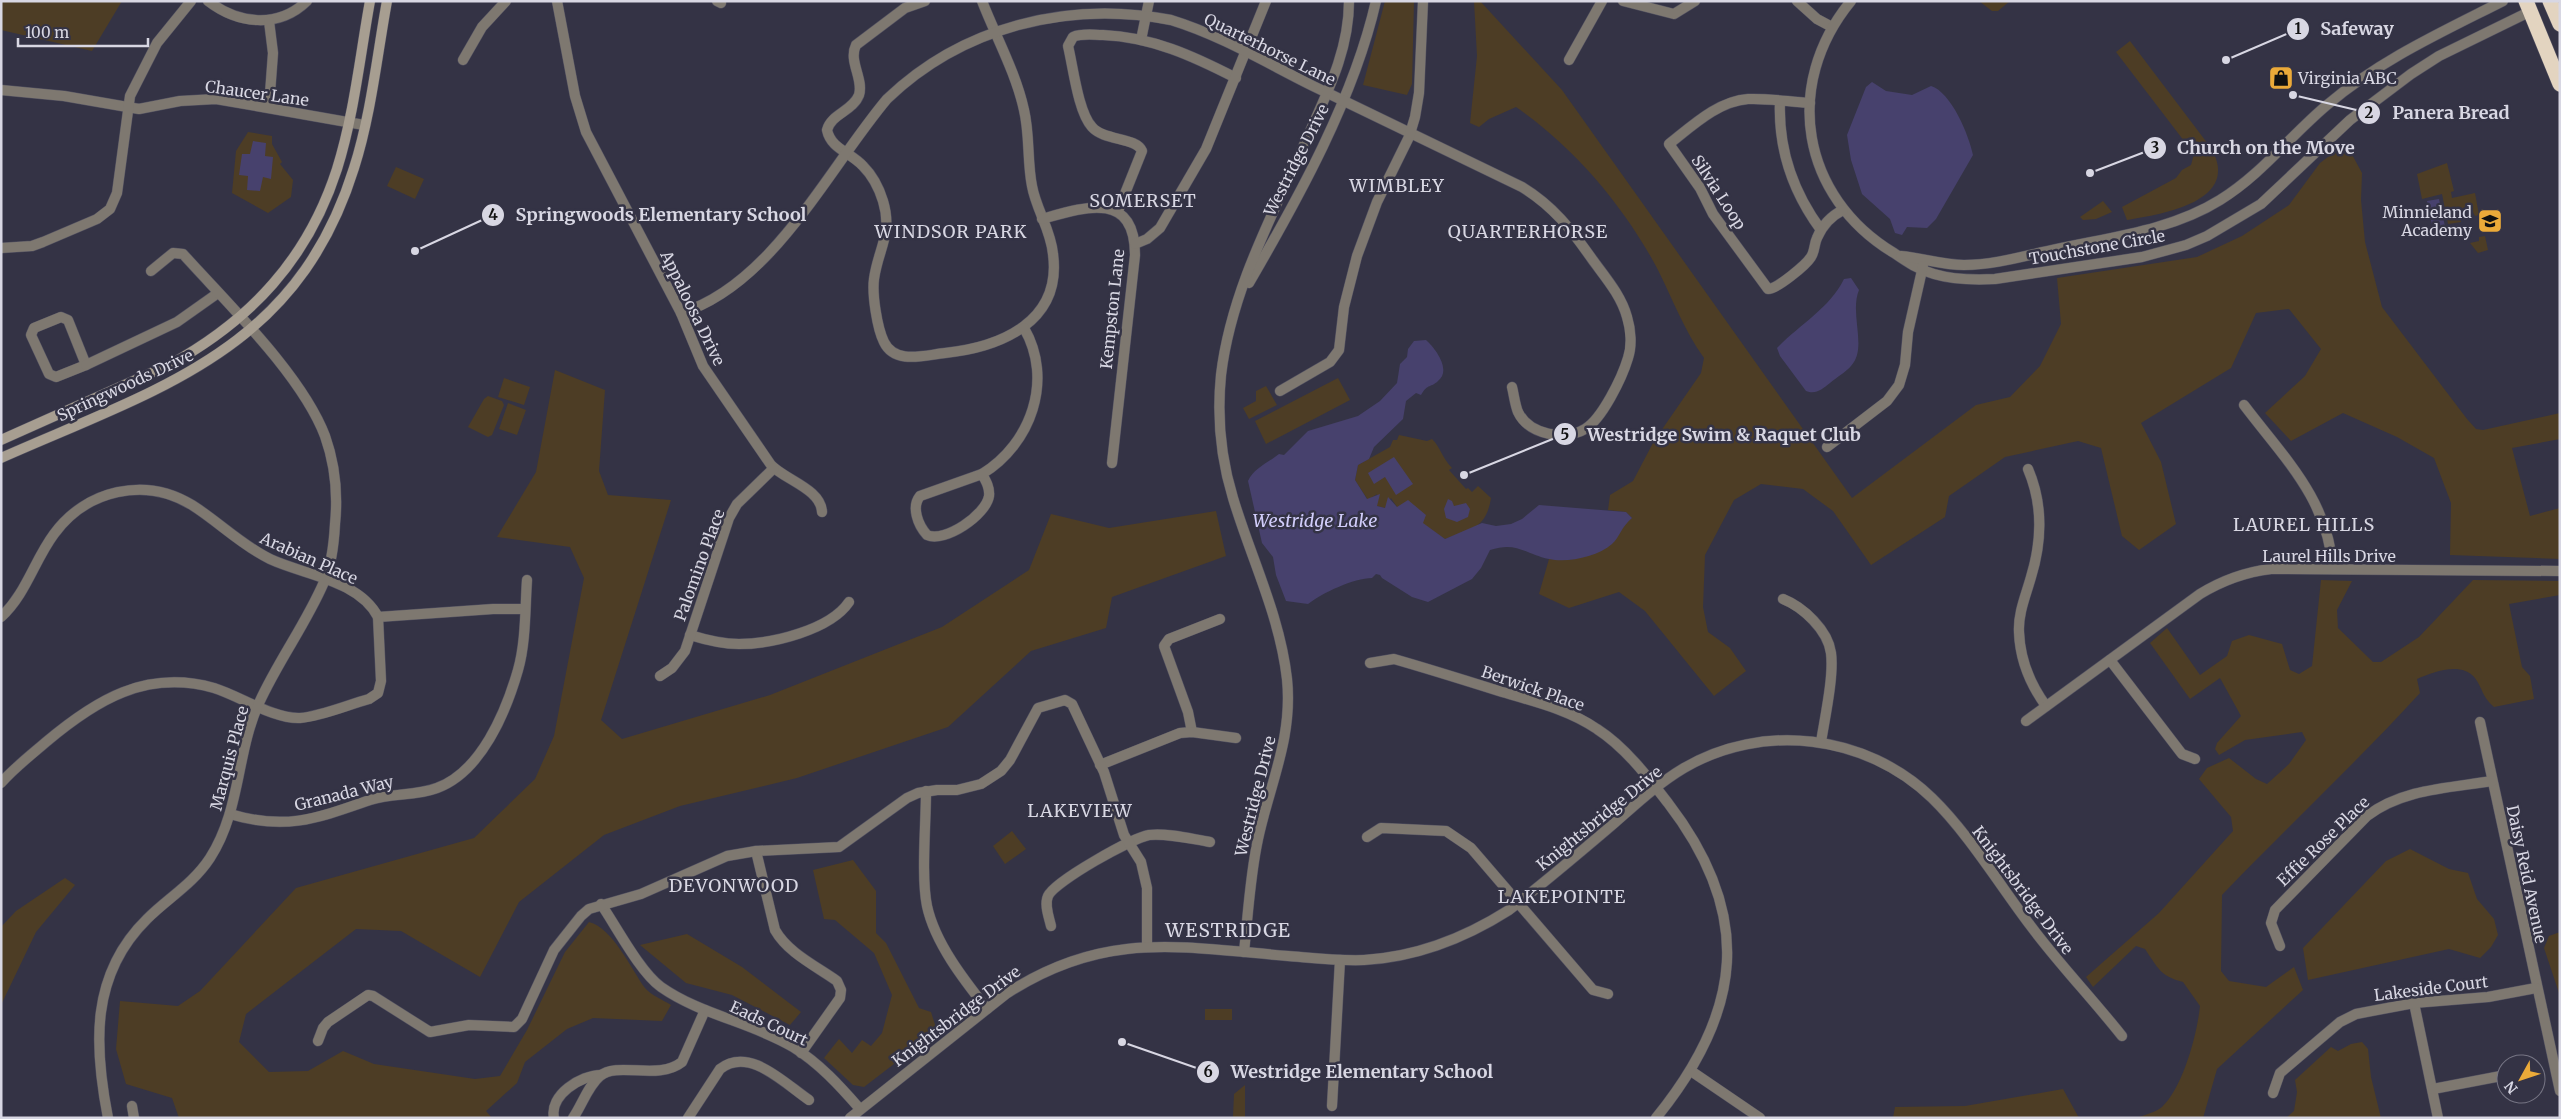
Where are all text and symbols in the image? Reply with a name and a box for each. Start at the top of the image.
street label: Quarterhorse Lane [1201,9,1339,89]
callout: Safeway [2285,12,2404,45]
scale bar [18,15,148,47]
text: Safeway [2320,17,2394,40]
text: 1 [2295,19,2302,38]
text: 100 m [25,23,69,42]
shop icon: Virginia ABC [2268,65,2294,91]
place label: Virginia ABC [2297,68,2397,88]
street label: Chaucer Lane [204,76,310,110]
callout: Panera Bread [2357,96,2519,129]
street label: Westridge Drive [1259,101,1333,220]
text: Panera Bread [2392,101,2510,124]
text: 2 [2365,103,2374,122]
callout: Church on the Move [2143,131,2365,164]
text: Church on the Move [2177,136,2355,159]
text: 3 [2151,138,2159,157]
street label: Silvia Loop [1687,151,1751,233]
district label: WIMBLEY [1348,174,1445,197]
district label: SOMERSET [1089,189,1197,212]
callout: Springwoods Elementary School [481,199,817,232]
place label: Minnieland Academy [2383,202,2473,240]
text: Springwoods Elementary School [516,203,807,226]
text: 4 [488,205,498,224]
school or university icon: Minnieland Academy [2477,208,2503,234]
district label: WINDSOR PARK [874,220,1027,243]
district label: QUARTERHORSE [1448,220,1608,243]
street label: Touchstone Circle [2028,225,2166,269]
street label: Appaloosa Drive [656,246,730,369]
street label: Kempston Lane [1096,248,1128,370]
street label: Springwoods Drive [54,345,196,425]
callout: Westridge Swim & Raquet Club [1553,418,1871,451]
text: Westridge Swim & Raquet Club [1586,423,1861,446]
text: 5 [1561,425,1569,444]
street label: Palomino Place [669,506,729,624]
water label: Westridge Lake [1253,509,1377,532]
district label: LAUREL HILLS [2233,513,2375,536]
street label: Arabian Place [256,527,361,588]
street label: Laurel Hills Drive [2262,546,2396,566]
street label: Berwick Place [1479,661,1587,715]
street label: Marquis Place [205,704,253,812]
street label: Westridge Drive [1230,734,1280,859]
street label: Knightsbridge Drive [1532,761,1666,875]
street label: Granada Way [292,771,396,815]
street label: Effie Rose Place [2273,792,2373,890]
district label: LAKEVIEW [1027,799,1133,822]
street label: Daisy Reid Avenue [2503,803,2551,945]
street label: Knightsbridge Drive [1968,822,2078,958]
district label: DEVONWOOD [669,874,799,897]
district label: LAKEPOINTE [1498,885,1626,908]
district label: WESTRIDGE [1164,918,1291,942]
street label: Knightsbridge Drive [888,961,1024,1071]
street label: Lakeside Court [2373,971,2490,1005]
street label: Eads Court [727,996,812,1050]
north arrow [2496,1054,2546,1104]
callout: Westridge Elementary School [1195,1055,1503,1088]
text: Westridge Elementary School [1230,1060,1493,1083]
text: 6 [1203,1062,1213,1081]
text: N [2501,1077,2521,1097]

